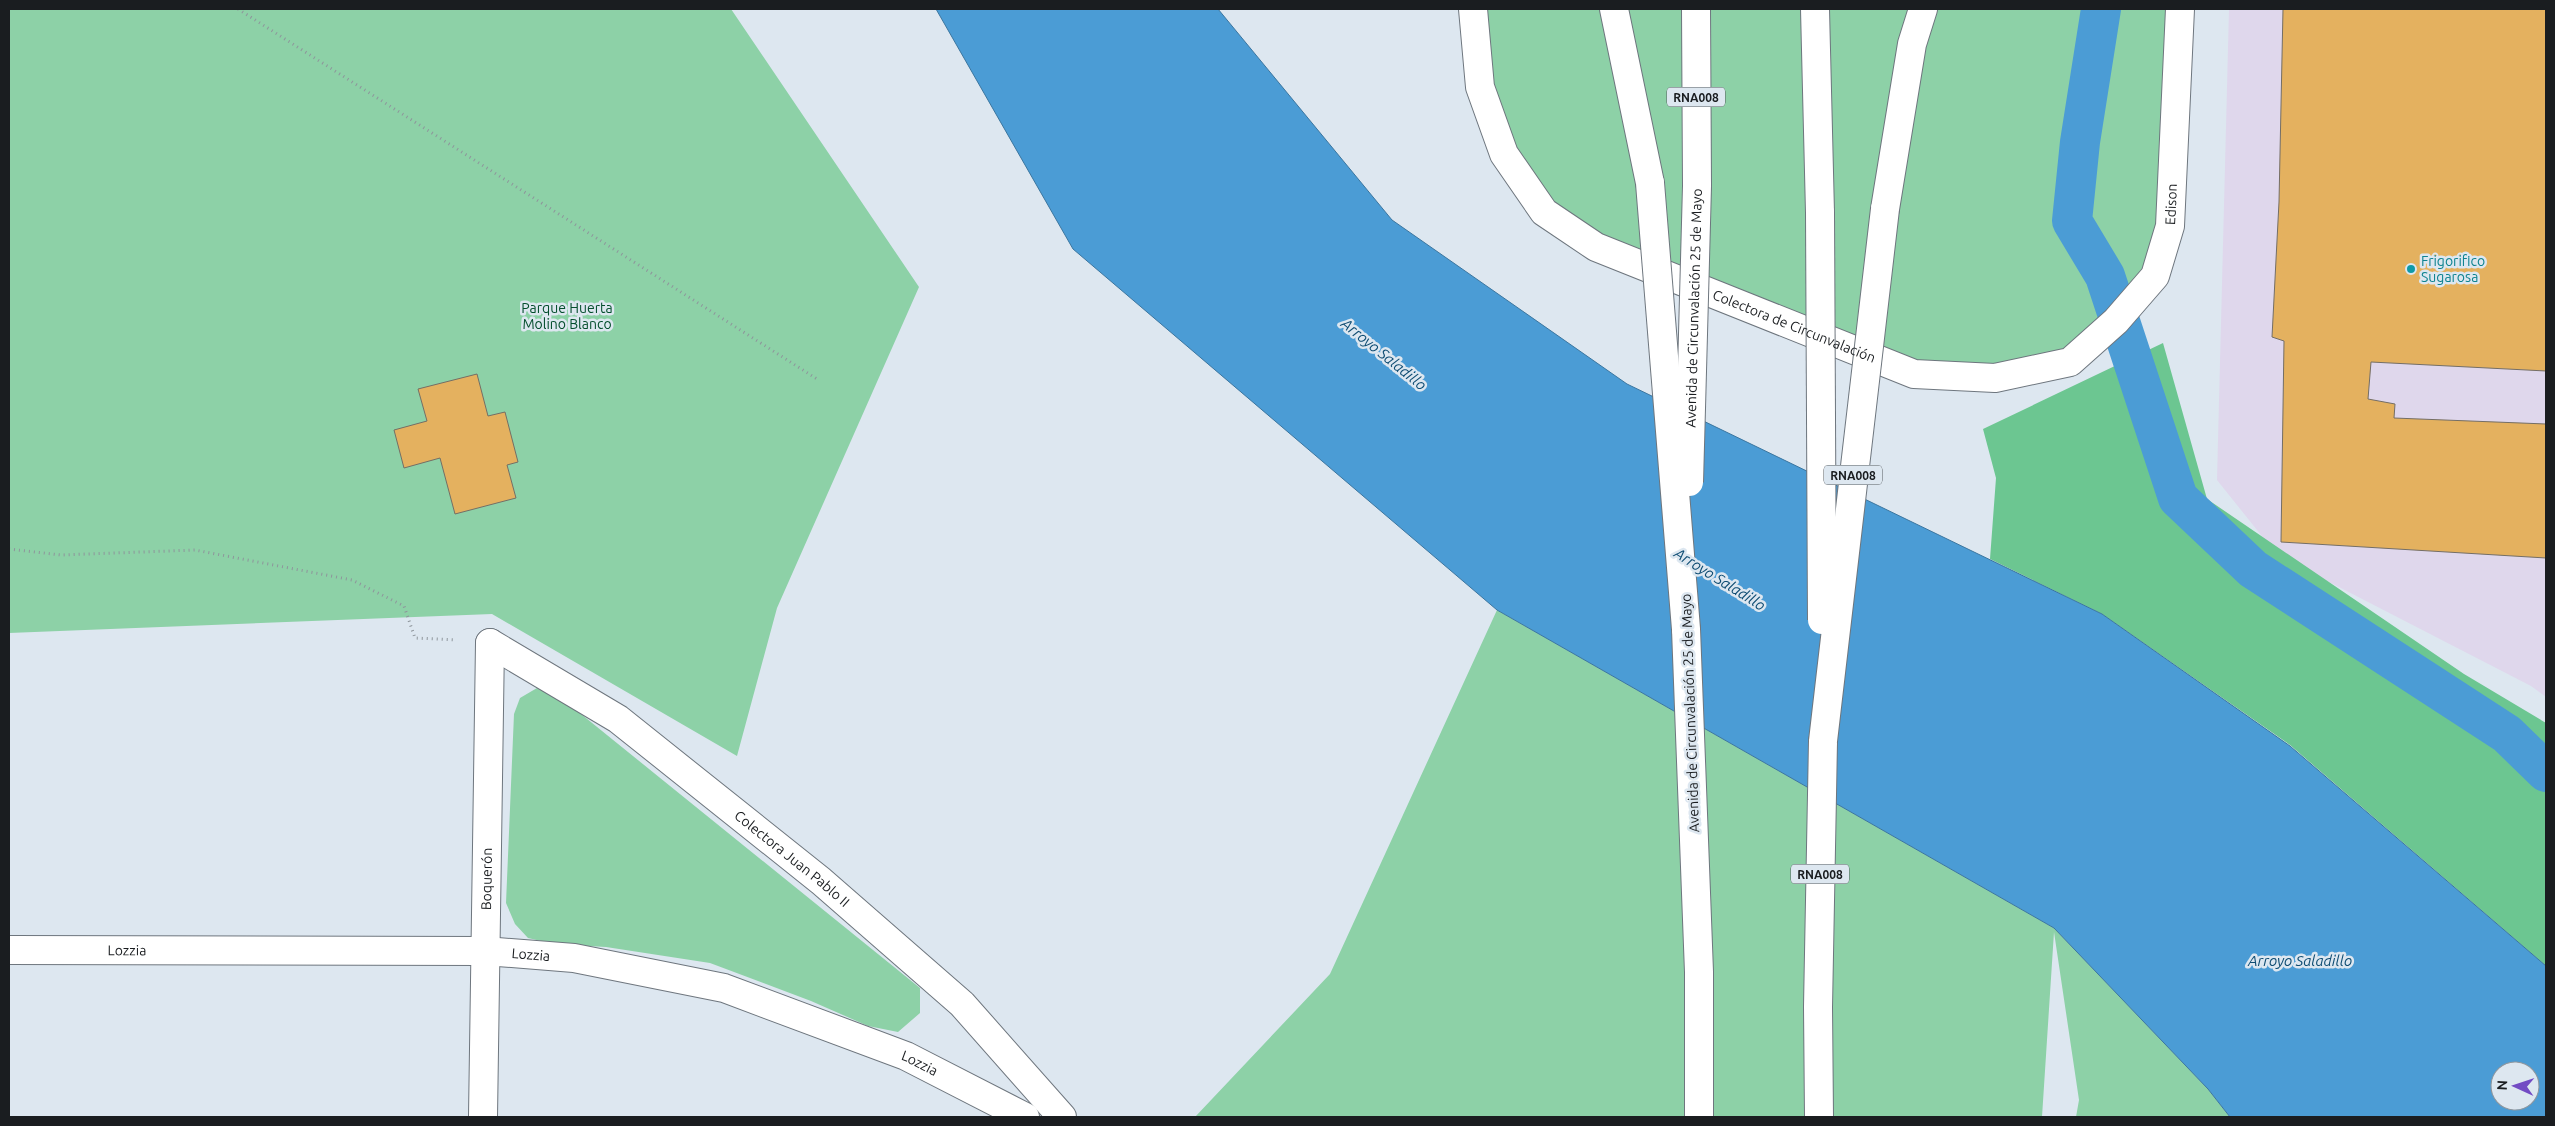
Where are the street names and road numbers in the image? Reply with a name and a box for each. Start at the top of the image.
road number: RNA008 [1667,88,1725,106]
street label: Edison [2162,183,2180,225]
street label: Avenida de Circunvalación 25 de Mayo [1682,188,1705,428]
street label: Colectora de Circunvalación [1710,286,1878,366]
road number: RNA008 [1824,466,1882,484]
street label: Avenida de Circunvalación 25 de Mayo [1678,593,1702,833]
street label: Colectora Juan Pablo II [731,807,853,910]
street label: Boquerón [478,848,495,910]
road number: RNA008 [1791,864,1849,884]
street label: Lozzia [108,942,146,958]
street label: Lozzia [511,945,551,964]
street label: Lozzia [900,1047,941,1079]

